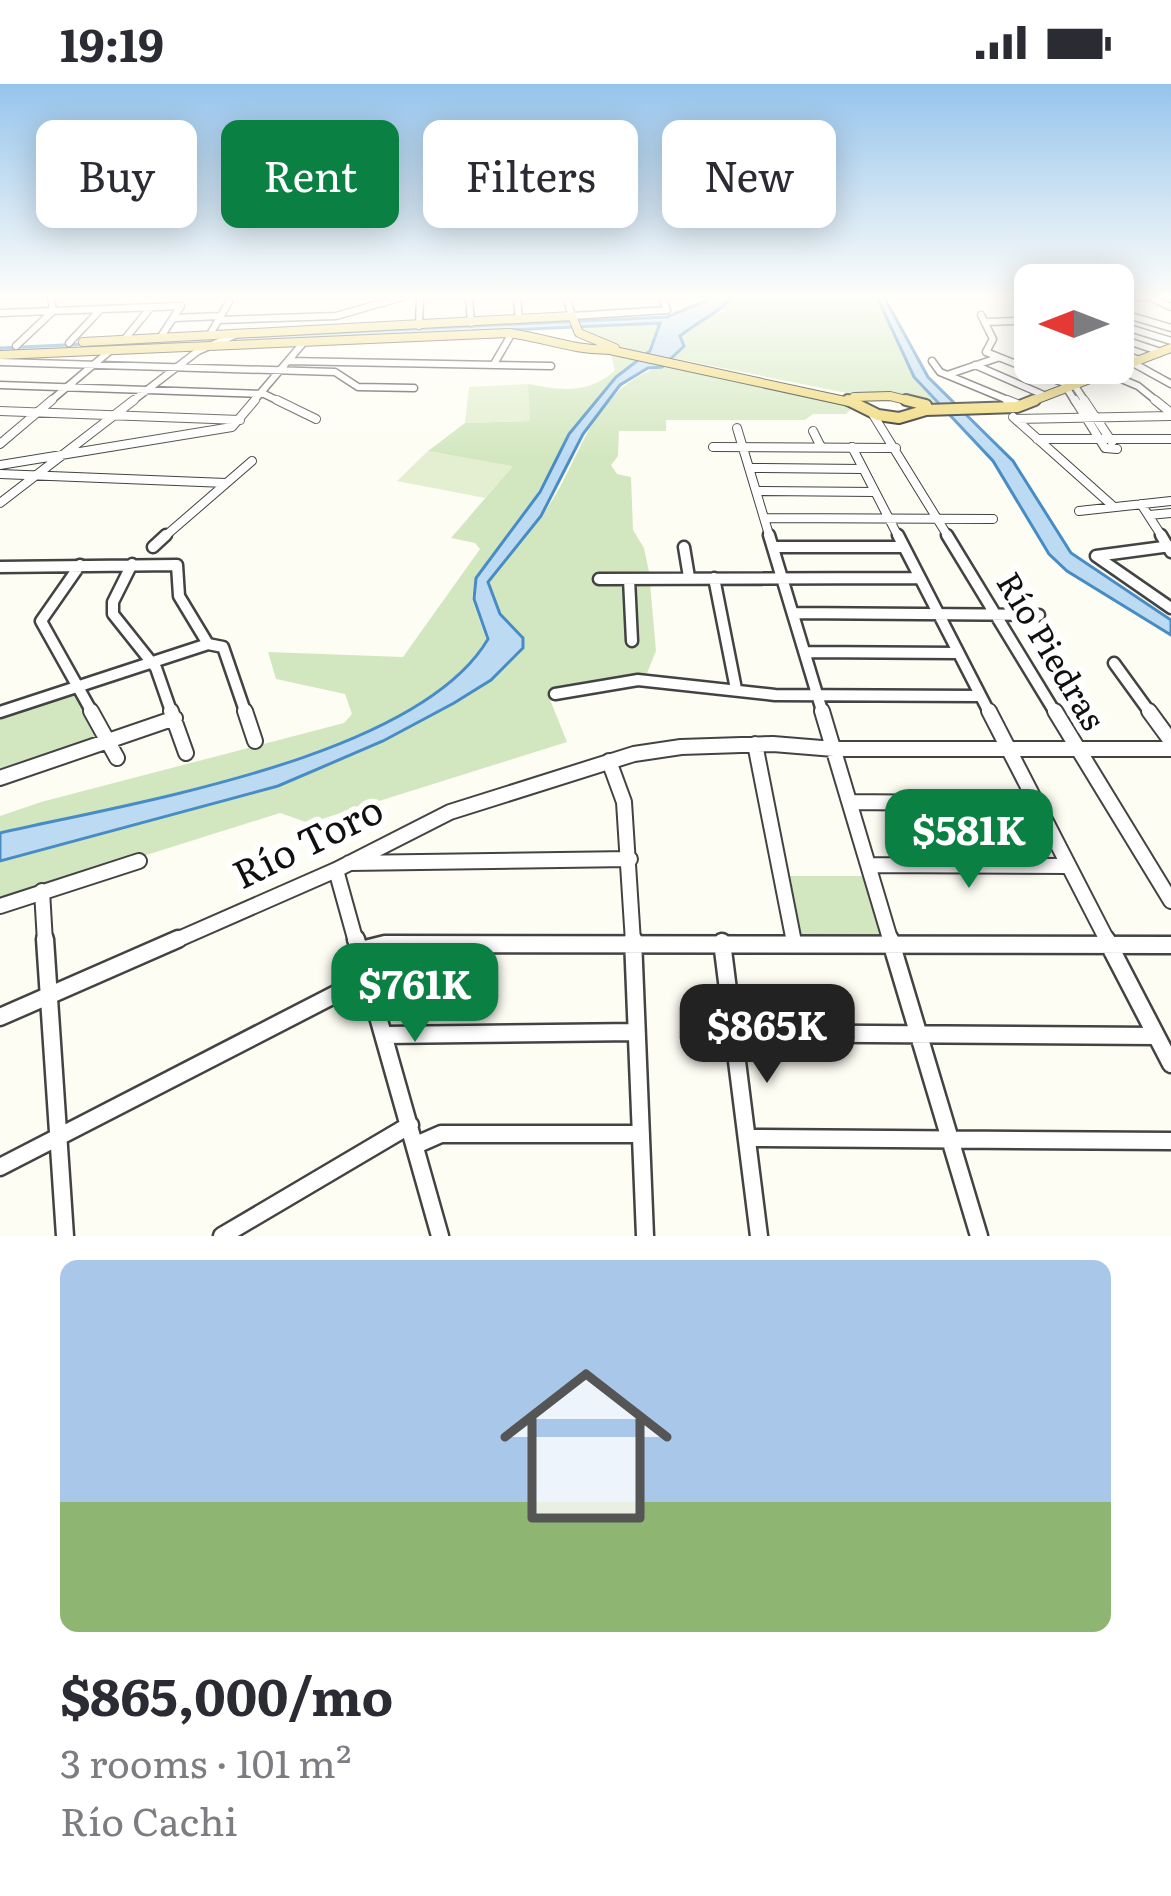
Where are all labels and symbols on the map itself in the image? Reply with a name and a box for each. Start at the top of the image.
north arrow [1014,264,1134,384]
street label: Río Piedras [987,561,1120,738]
street label: Río Toro [221,778,392,901]
pin: $581K [885,789,1053,891]
pin: $761K [331,943,499,1045]
pin: $865K [683,984,851,1086]

